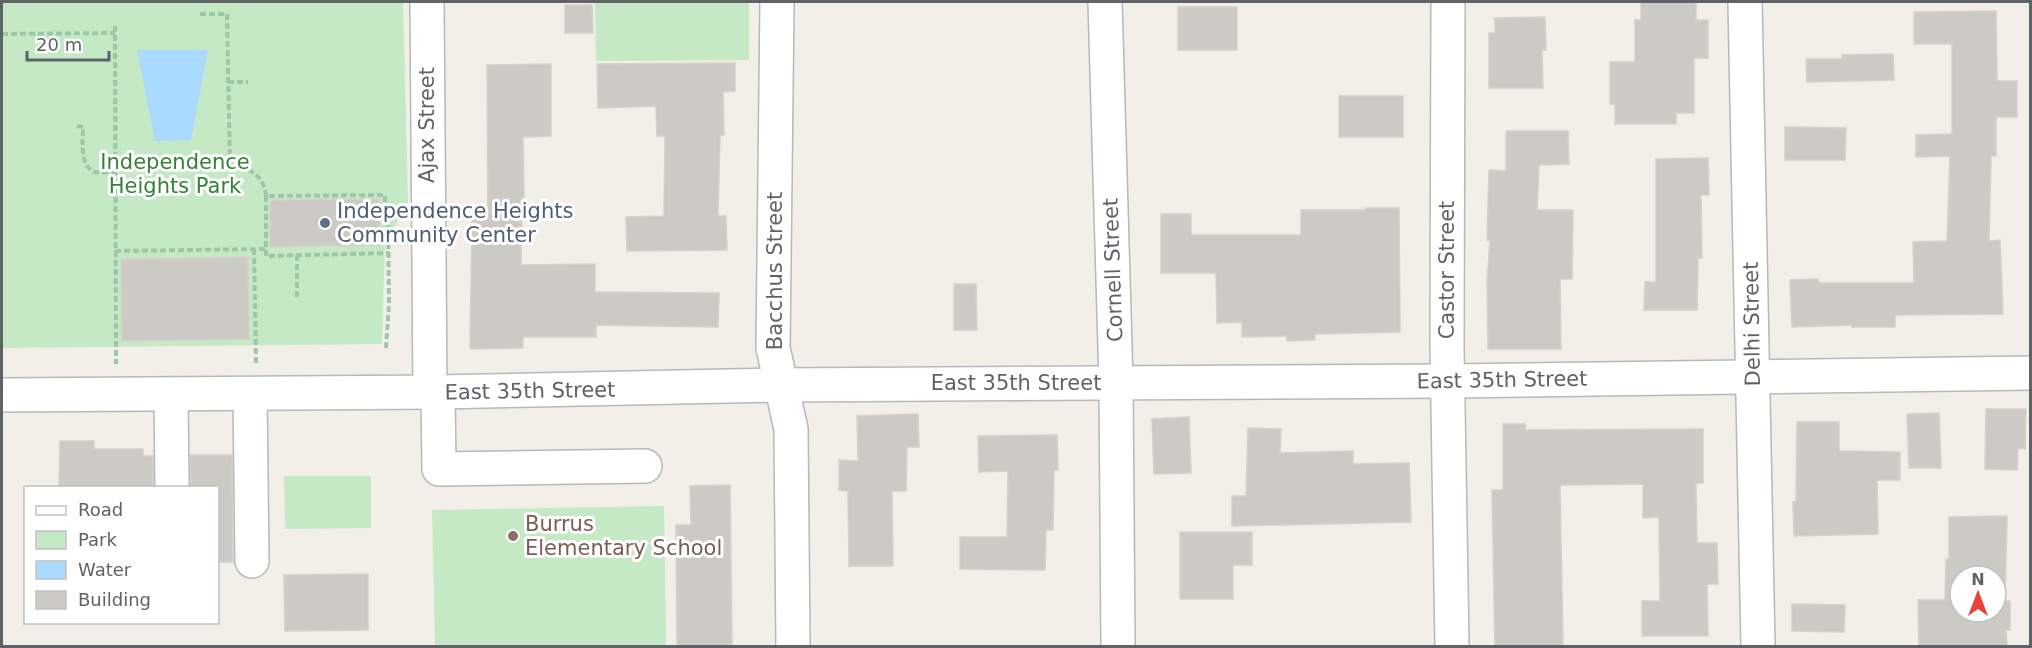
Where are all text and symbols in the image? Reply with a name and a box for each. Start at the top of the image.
scale bar [27,24,110,62]
text: 20 m [36,34,82,55]
street label: Ajax Street [415,67,439,183]
park label: Independence Heights Park [100,150,250,198]
street label: Bacchus Street [763,192,787,350]
street label: Cornell Street [1098,198,1128,342]
place label: Independence Heights Community Center [337,199,573,247]
street label: Castor Street [1435,201,1459,339]
marker: Independence Heights Community Center [318,216,332,230]
street label: Delhi Street [1739,262,1765,386]
street label: East 35th Street [1416,367,1588,393]
street label: East 35th Street [931,371,1101,395]
street label: East 35th Street [444,378,616,404]
legend [24,486,219,624]
text: Road [78,499,123,520]
place label: Burrus Elementary School [525,512,722,560]
text: Park [78,529,117,550]
marker: Burrus Elementary School [506,529,520,543]
text: Water [78,559,132,580]
north arrow [1948,564,2008,624]
text: N [1971,570,1985,589]
text: Building [78,589,151,610]

